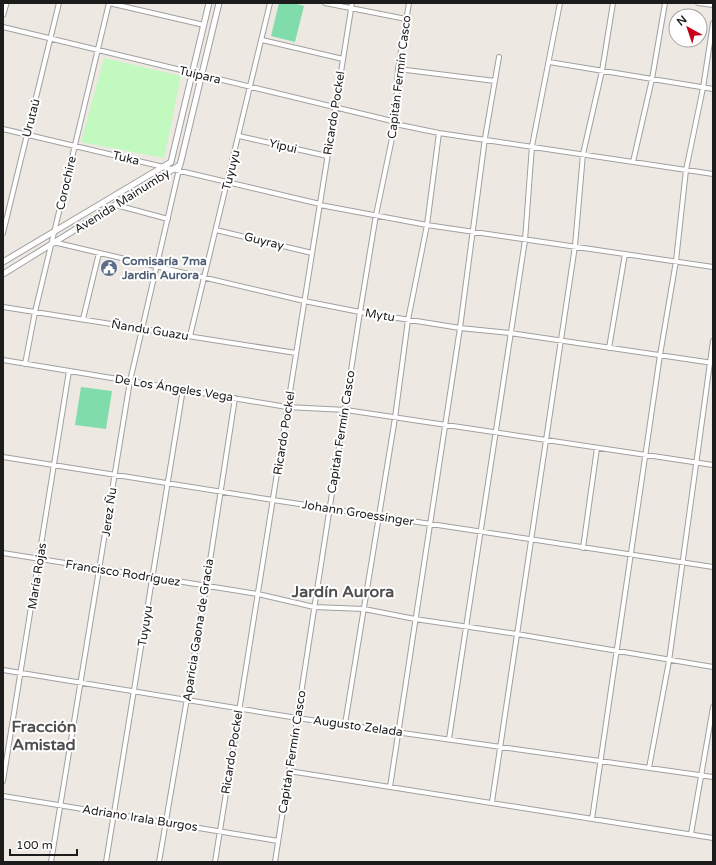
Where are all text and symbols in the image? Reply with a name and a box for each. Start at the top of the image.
north arrow [668,8,708,48]
text: N [674,13,689,29]
street label: Capitán Fermín Casco [384,14,414,140]
street label: Tuipara [178,63,222,87]
street label: Ricardo Pockel [320,70,348,156]
street label: Urutaú [19,97,43,139]
street label: Yipui [268,136,298,156]
street label: Tuka [111,148,141,168]
street label: Tuyuyu [219,148,243,192]
street label: Corochire [53,154,79,211]
street label: Avenida Mainumby [72,166,173,236]
street label: Guyray [243,229,286,253]
place label: Comisaría 7ma Jardin Aurora [121,254,207,282]
public building icon: Comisaría 7ma Jardin Aurora [99,258,119,278]
street label: Mytu [364,306,396,324]
street label: Ñandu Guazu [110,317,190,343]
street label: Capitán Fermín Casco [324,369,358,495]
street label: De Los Ángeles Vega [114,372,234,404]
street label: Ricardo Pockel [270,390,298,476]
street label: Jerez Ñu [99,487,119,537]
street label: Johann Groessinger [301,497,415,529]
street label: María Rojas [25,541,49,610]
street label: Francisco Rodríguez [65,557,181,589]
street label: Aparicia Gaona de Gracia [180,558,216,702]
district label: Jardín Aurora [291,582,394,602]
street label: Tuyuyu [135,604,155,648]
street label: Capitán Fermín Casco [275,689,309,815]
street label: Ricardo Pockel [218,709,246,795]
street label: Augusto Zelada [312,713,404,739]
district label: Fracción Amistad [12,717,76,755]
street label: Adriano Irala Burgos [81,802,199,834]
scale bar [10,831,77,857]
text: 100 m [16,838,53,852]

